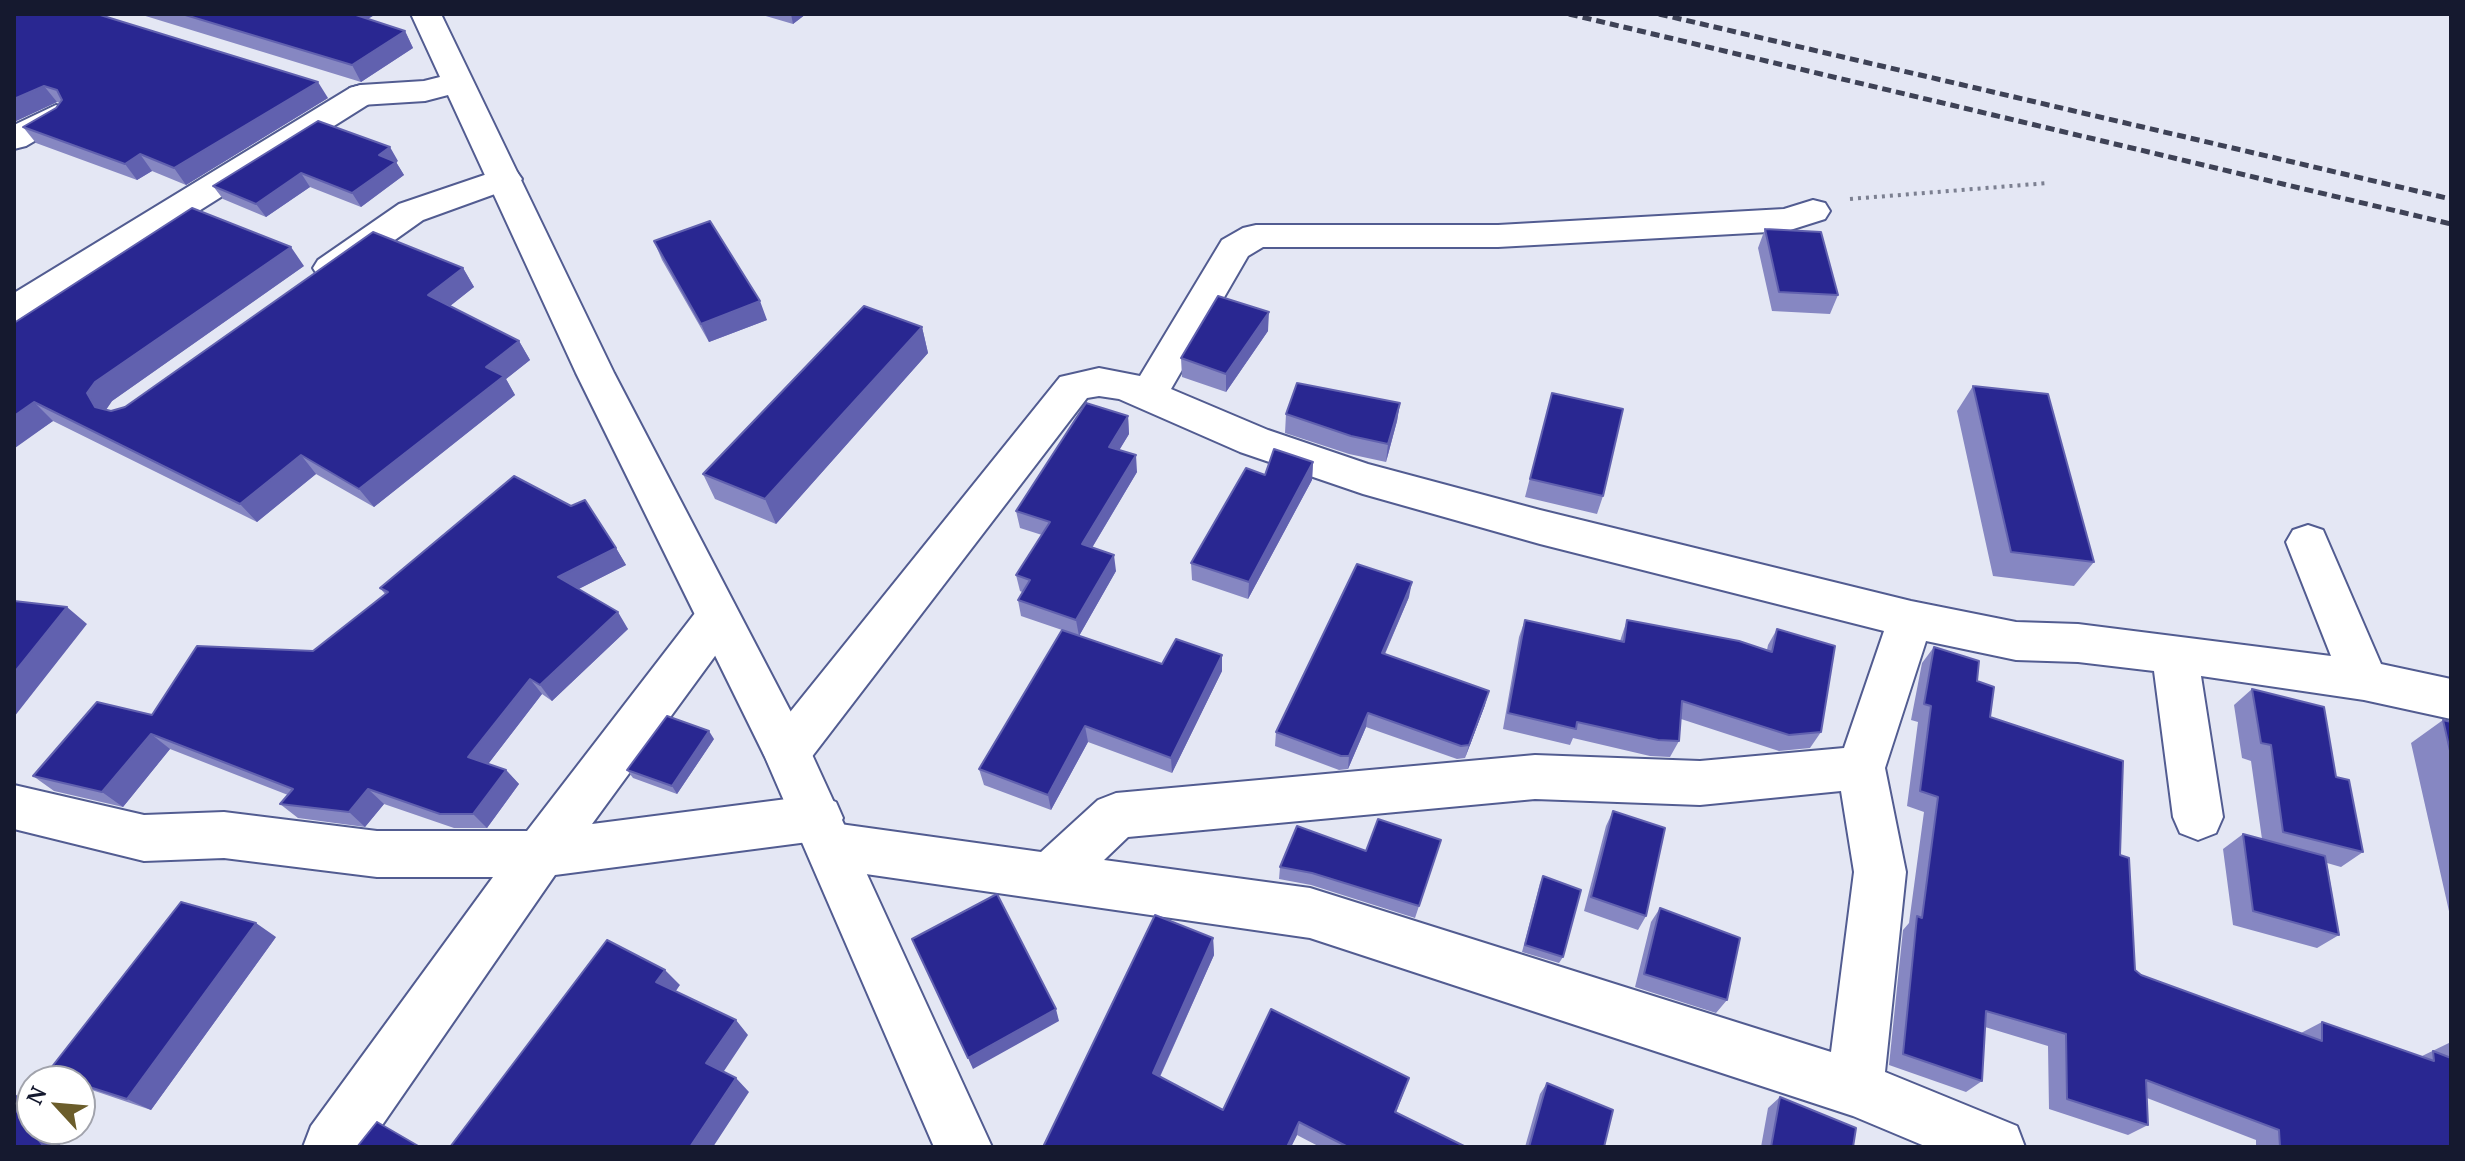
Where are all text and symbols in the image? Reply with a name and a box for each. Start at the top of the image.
north arrow [16,1065,96,1145]
text: N [19,1081,52,1109]

